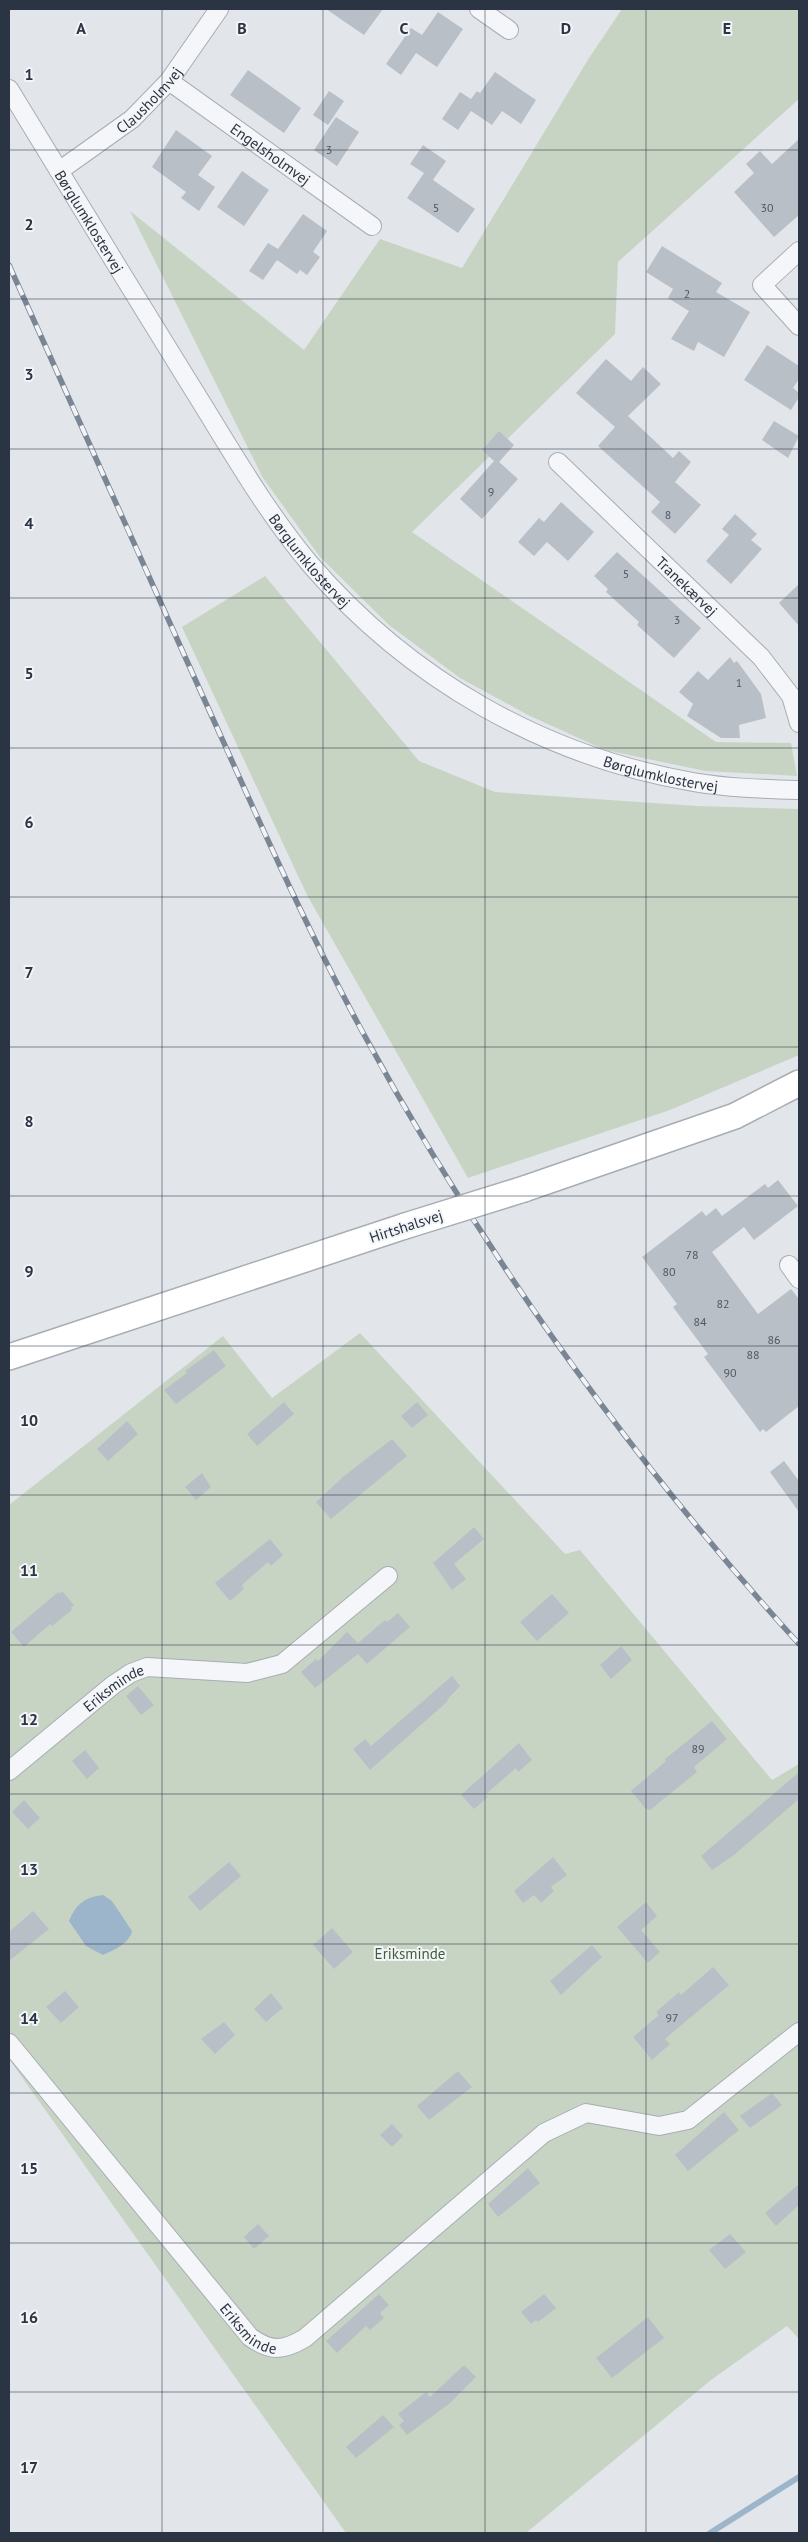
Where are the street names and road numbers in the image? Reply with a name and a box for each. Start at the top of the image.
street label: Clausholmvej [112,63,186,137]
street label: Engelsholmvej [227,119,315,189]
street label: Børglumklostervej [51,166,128,276]
street label: Børglumklostervej [265,510,355,612]
street label: Tranekærvej [652,552,722,620]
street label: Børglumklostervej [601,751,719,795]
street label: Hirtshalsvej [367,1205,445,1247]
street label: Eriksminde [79,1660,146,1716]
street label: Eriksminde [216,2299,278,2358]

